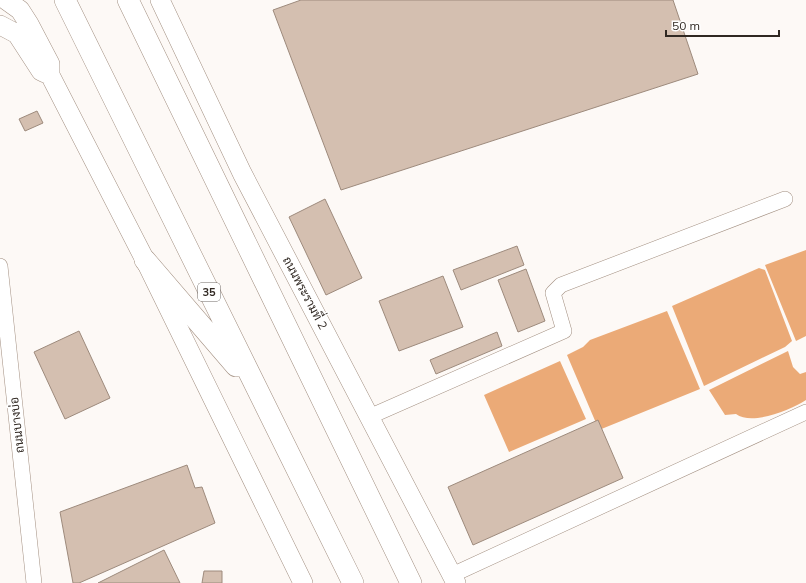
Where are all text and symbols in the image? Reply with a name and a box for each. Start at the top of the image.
scale bar [666,12,779,38]
text: 50 m [672,18,700,33]
street label: ถนนพระรามที่ 2 [280,252,334,332]
road number: 35 [198,283,220,301]
street label: ถนนบางบ่อ [6,396,27,454]

